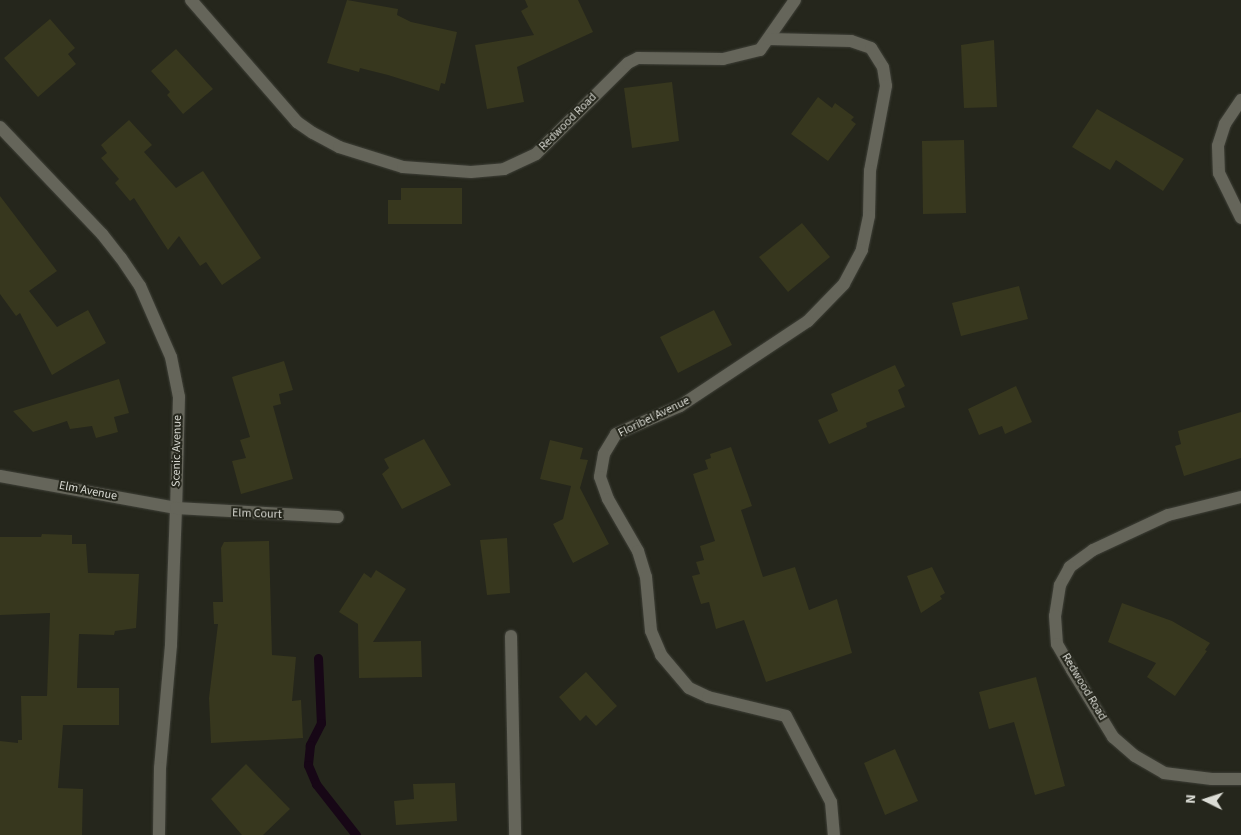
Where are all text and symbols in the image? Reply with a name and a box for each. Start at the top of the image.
street label: Redwood Road [536,90,600,154]
street label: Floribel Avenue [616,394,692,440]
street label: Scenic Avenue [169,415,185,487]
street label: Elm Avenue [58,478,118,504]
street label: Elm Court [232,506,282,522]
street label: Redwood Road [1058,651,1110,723]
north arrow [1181,775,1231,825]
text: N [1181,794,1201,804]

